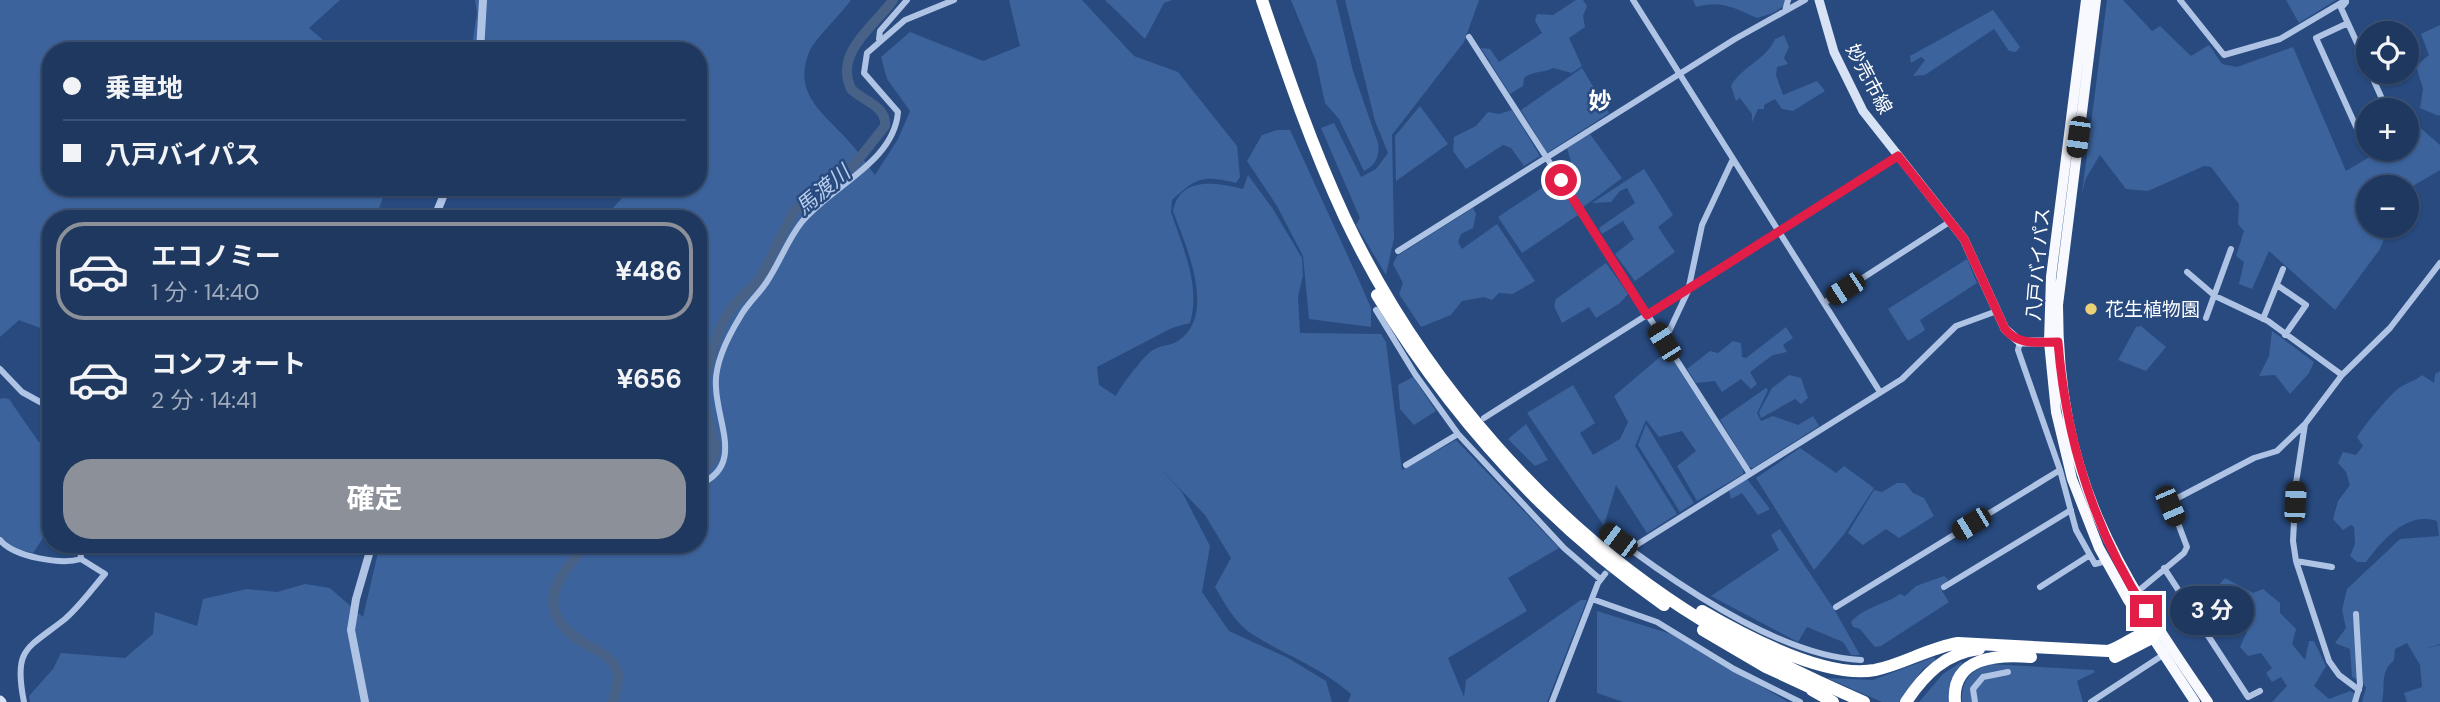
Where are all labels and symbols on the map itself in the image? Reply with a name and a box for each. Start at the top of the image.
street label: 妙売市線 [1840,40,1898,118]
district label: 妙 [1589,86,1612,116]
car [2065,115,2092,159]
water label: 馬渡川 [790,158,858,221]
route start [1545,164,1577,196]
street label: 八戸バイパス [2021,206,2055,322]
car [1822,269,1869,309]
place label: 花生植物園 [2105,297,2200,322]
marker: 花生植物園 [2083,301,2099,317]
car [1644,319,1685,365]
car [2284,480,2307,524]
car [2153,483,2188,529]
car [1948,504,1995,544]
car [1595,519,1642,561]
callout: 3 分 [2170,586,2254,636]
route end [2130,595,2162,627]

